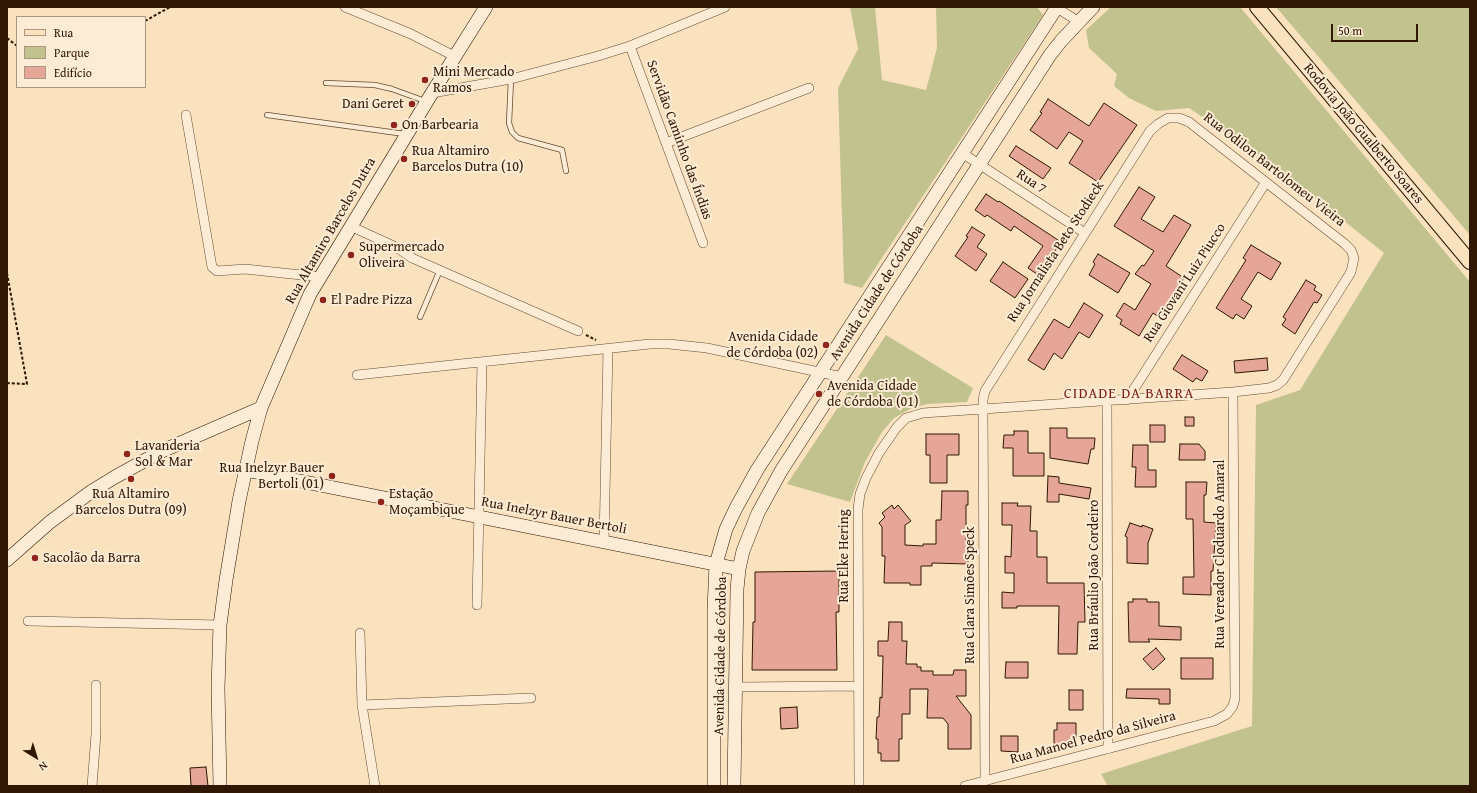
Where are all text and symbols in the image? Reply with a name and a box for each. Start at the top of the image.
legend [16,16,146,88]
scale bar [1333,16,1420,42]
text: 50 m [1338,22,1362,39]
text: Rua [54,24,73,41]
text: Parque [54,44,89,61]
street label: Servidão Caminho das Índias [642,58,716,222]
street label: Rodovia João Gualberto Soares [1299,60,1427,208]
text: Edifício [54,64,92,81]
place label: Mini Mercado Ramos [433,64,514,96]
marker: Mini Mercado Ramos [420,75,430,85]
place label: Dani Geret [342,96,404,112]
marker: Dani Geret [407,99,417,109]
street label: Rua Odilon Bartolomeu Vieira [1200,109,1348,231]
place label: On Barbearia [402,117,479,133]
marker: On Barbearia [389,120,399,130]
place label: Rua Altamiro Barcelos Dutra (10) [412,143,523,176]
marker: Rua Altamiro Barcelos Dutra (10) [399,154,409,164]
street label: Rua Altamiro Barcelos Dutra [282,155,380,307]
street label: Rua 7 [1013,166,1049,198]
street label: Rua Jornalista Beto Stodieck [1004,178,1108,326]
street label: Rua Giovani Luiz Piucco [1140,220,1230,346]
street label: Avenida Cidade de Córdoba [827,222,927,364]
place label: Supermercado Oliveira [359,239,444,272]
marker: Supermercado Oliveira [346,250,356,260]
place label: El Padre Pizza [331,292,412,308]
marker: El Padre Pizza [318,295,328,305]
place label: Avenida Cidade de Córdoba (02) [726,329,818,362]
marker: Avenida Cidade de Córdoba (02) [821,340,831,350]
place label: Avenida Cidade de Córdoba (01) [827,378,919,410]
district label: CIDADE DA BARRA [1064,385,1194,403]
marker: Avenida Cidade de Córdoba (01) [814,389,824,399]
place label: Lavanderia Sol & Mar [135,438,200,470]
marker: Lavanderia Sol & Mar [122,449,132,459]
place label: Rua Inelzyr Bauer Bertoli (01) [220,460,324,492]
street label: Rua Vereador Cloduardo Amaral [1212,460,1228,648]
marker: Rua Inelzyr Bauer Bertoli (01) [327,471,337,481]
marker: Rua Altamiro Barcelos Dutra (09) [126,474,136,484]
place label: Rua Altamiro Barcelos Dutra (09) [75,486,187,518]
place label: Estação Moçambique [389,486,465,518]
street label: Rua Inelzyr Bauer Bertoli [480,494,628,538]
marker: Estação Moçambique [376,497,386,507]
street label: Rua Bráulio João Cordeiro [1086,500,1102,650]
street label: Rua Elke Hering [836,509,852,603]
street label: Rua Clara Simões Speck [962,526,978,664]
place label: Sacolão da Barra [43,550,140,566]
marker: Sacolão da Barra [30,553,40,563]
street label: Avenida Cidade de Córdoba [711,577,731,735]
street label: Rua Manoel Pedro da Silveira [1008,708,1178,768]
north arrow [16,737,56,777]
text: N [36,758,51,775]

